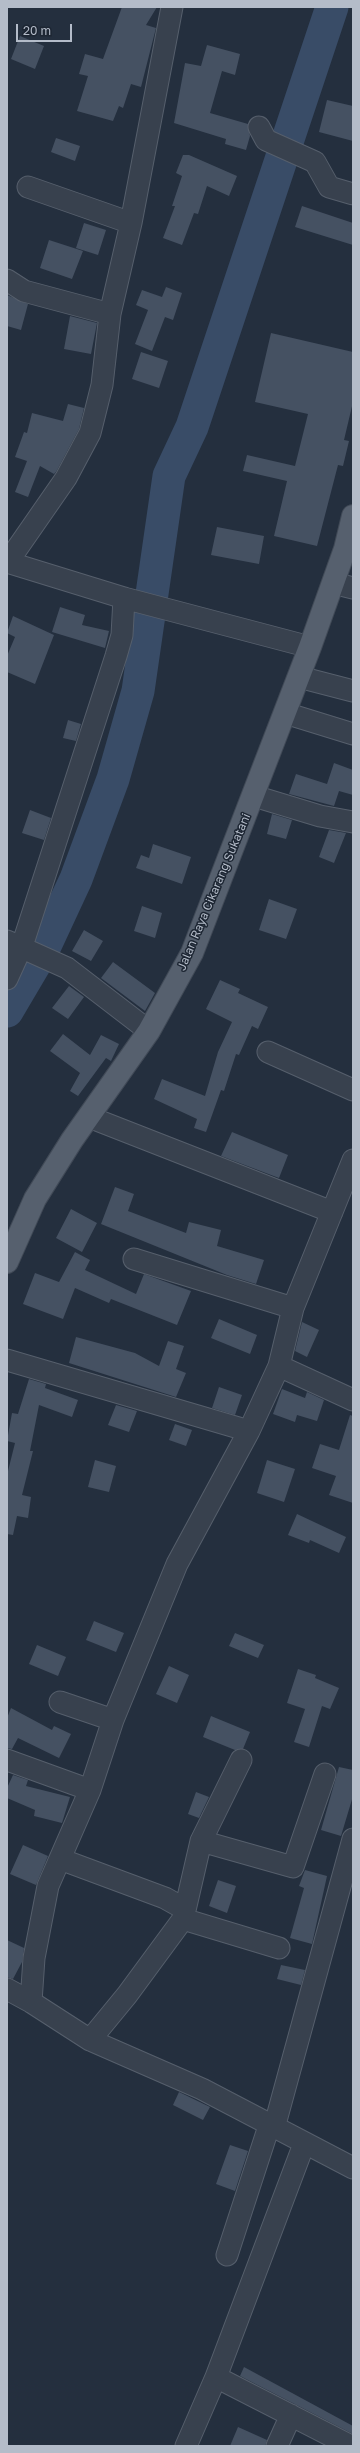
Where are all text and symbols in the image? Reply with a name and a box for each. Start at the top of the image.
scale bar [18,16,74,42]
text: 20 m [23,23,51,38]
street label: Jalan Raya Cikarang Sukatani [174,811,254,973]

